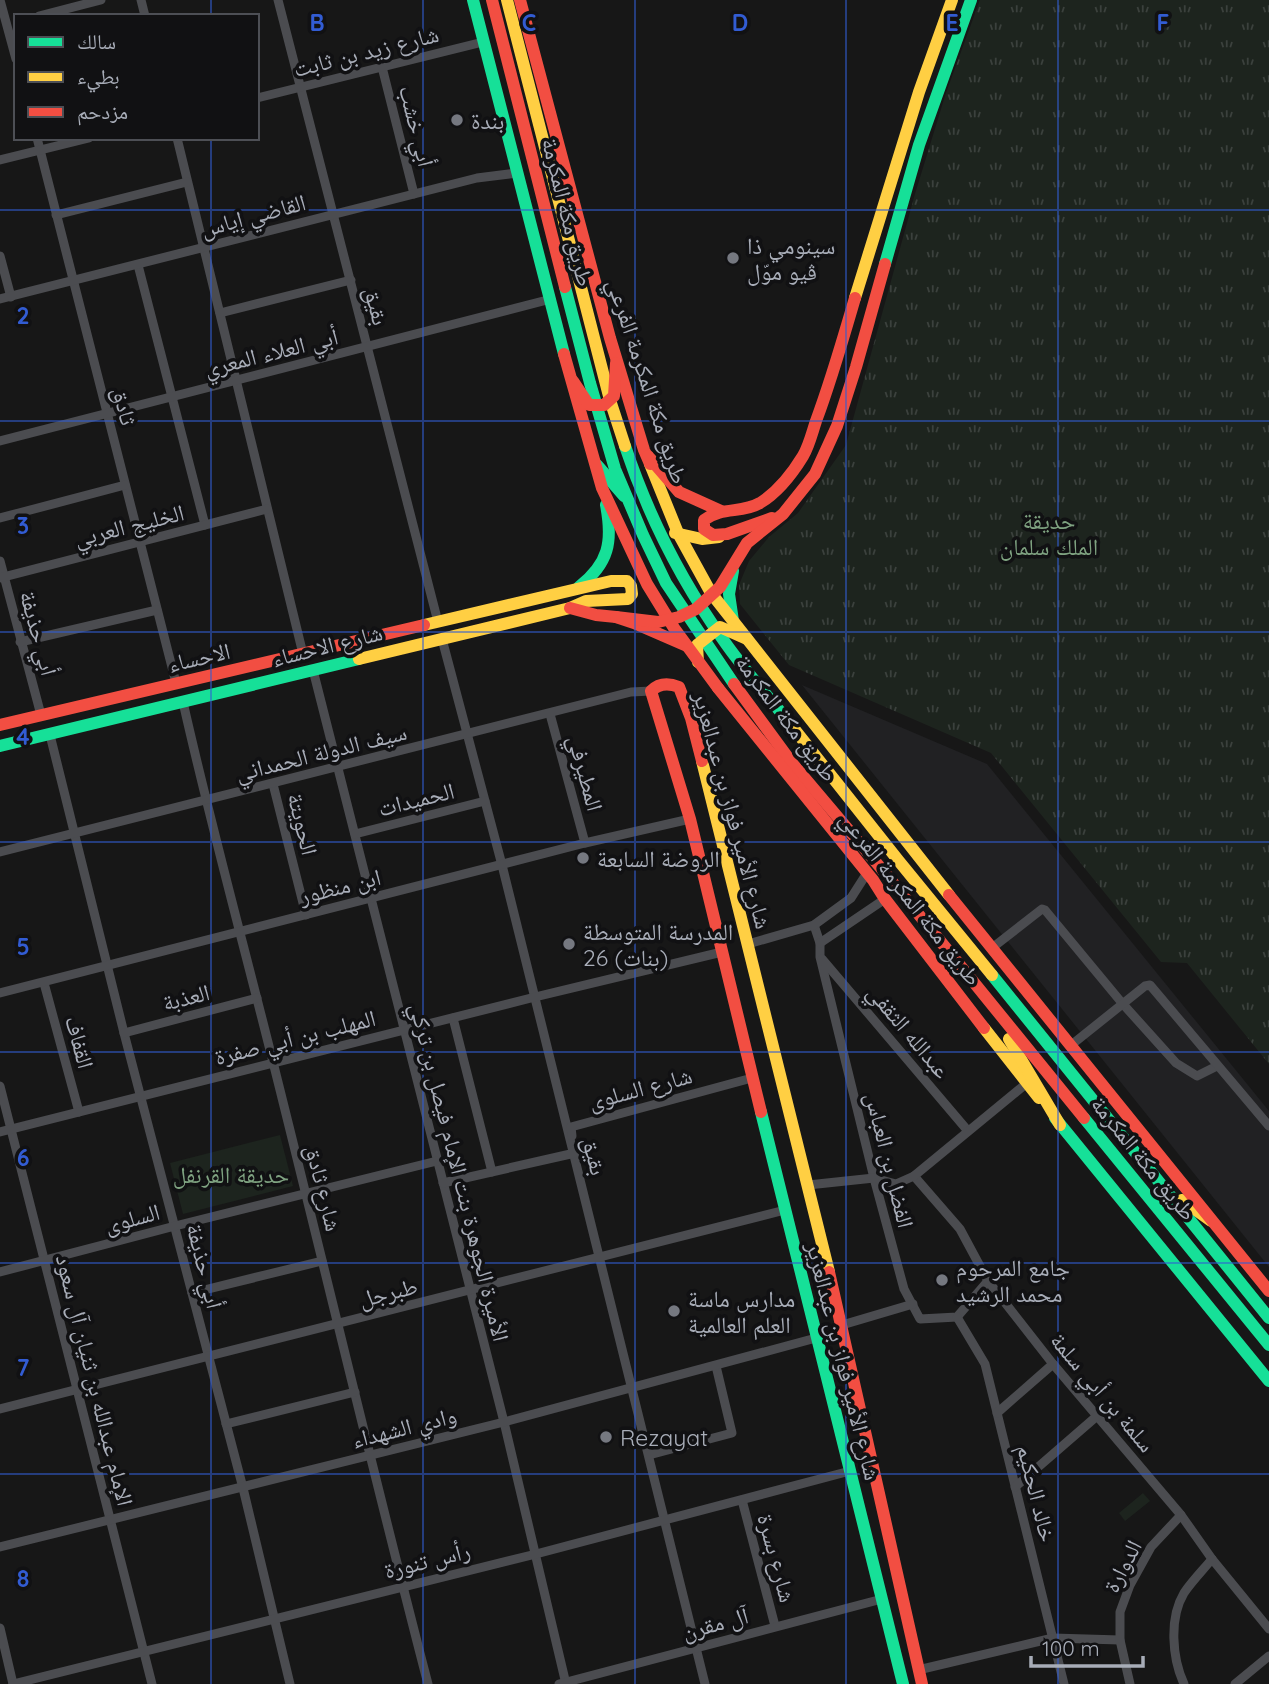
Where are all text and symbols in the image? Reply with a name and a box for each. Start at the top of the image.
text: B [309,8,325,37]
text: C [522,8,536,37]
text: D [732,8,748,37]
text: E [945,8,959,37]
text: F [1157,8,1169,37]
legend [14,14,259,140]
street label: شارع زيد بن ثابت [290,19,442,84]
text: سالك [77,28,116,54]
text: بطيء [77,63,120,93]
street label: أبي خشب [388,82,441,171]
text: مزدحم [77,98,128,126]
place label: بندة [471,106,504,135]
marker: بندة [449,112,465,128]
street label: طريق مكة المكرمة [536,135,600,289]
street label: القاضي إياس [197,187,310,248]
place label: سينومي ذا ڤيو موّل [747,231,835,286]
marker: سينومي ذا ڤيو موّل [725,250,741,266]
street label: طريق مكة المكرمة الفرعي [597,275,695,489]
street label: بقيق [358,284,396,328]
text: 2 [16,301,30,330]
street label: أبي العلاء المعري [201,321,342,387]
street label: ثادق [106,384,144,428]
street label: الخليج العربي [71,497,188,557]
park label: حديقة الملك سلمان [1000,506,1098,561]
text: 3 [17,511,29,540]
street label: أبي حذيفة [9,587,64,680]
street label: شارع الاحساء [269,617,386,674]
street label: الاحساء [165,636,233,678]
street label: طريق مكة المكرمة [730,649,844,787]
street label: شارع الأمير فواز بن عبدالعزير [686,687,779,932]
street label: سيف الدولة الحمداني [232,717,411,792]
text: 4 [16,722,30,751]
street label: المطيرفي [557,732,610,815]
street label: الحميدات [375,776,457,822]
street label: الحويتة [281,790,325,858]
street label: طريق مكة المكرمة الفرعي [830,805,988,994]
place label: الروضة السابعة [597,844,720,873]
marker: الروضة السابعة [575,850,591,866]
street label: ابن منظور [295,862,384,910]
place label: المدرسة المتوسطة 26 (بنات) [583,917,733,972]
text: 5 [16,932,30,961]
marker: المدرسة المتوسطة 26 (بنات) [561,936,577,952]
street label: العذبة [159,977,213,1017]
street label: عبدالله الثقفي [857,978,957,1087]
street label: الأميرة الجوهرة بنت الإمام فيصل بن تركي [399,1000,516,1345]
street label: المهلب بن أبي صفرة [211,1003,380,1076]
street label: القفاف [59,1012,101,1072]
street label: شارع السلوى [585,1060,695,1117]
street label: الفضل بن العباس [859,1089,921,1231]
street label: طريق مكة المكرمة [1085,1090,1203,1226]
street label: بقيق [576,1134,614,1178]
street label: شارع ثادق [298,1142,349,1235]
text: 6 [17,1143,29,1172]
park label: حديقة القرنفل [173,1160,289,1189]
street label: السلوى [101,1197,163,1239]
street label: أبي حذيفة [176,1220,230,1313]
street label: شارع الأمير فواز بن عبدالعزير [799,1238,888,1483]
street label: الإمام عبدالله بن ثنيان آل سعود [48,1251,140,1509]
place label: جامع المرحوم محمد الرشيد [956,1253,1070,1308]
street label: طبرجل [356,1271,420,1313]
marker: جامع المرحوم محمد الرشيد [934,1272,950,1288]
place label: مدارس ماسة العلم العالمية [688,1284,795,1341]
marker: مدارس ماسة العلم العالمية [666,1303,682,1319]
street label: سلمة بن أبي سلمة [1041,1326,1162,1461]
text: 7 [17,1353,30,1382]
street label: وادي الشهداء [349,1400,461,1459]
place label: Rezayat [620,1423,708,1452]
marker: Rezayat [598,1429,614,1445]
street label: خالد الحكيم [1009,1441,1063,1545]
street label: شارع بسرة [750,1511,803,1606]
street label: رأس تنورة [381,1535,473,1585]
street label: الدوارة [1096,1535,1148,1597]
text: 8 [17,1564,29,1593]
street label: آل مقرن [679,1600,753,1646]
scale bar [1031,1624,1143,1668]
text: 100 m [1042,1635,1100,1661]

